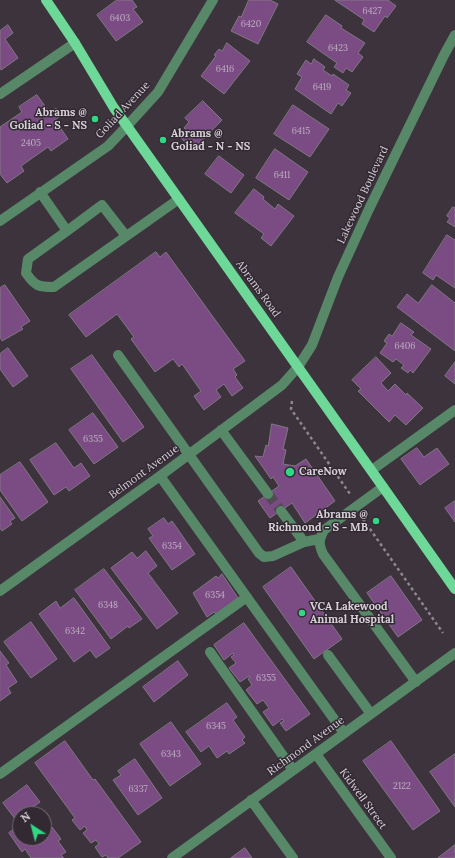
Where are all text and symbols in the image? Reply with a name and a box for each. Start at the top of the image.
house number: 6427 [362,6,382,16]
house number: 6403 [110,13,130,23]
house number: 6420 [241,19,261,29]
house number: 6423 [328,43,348,53]
house number: 6416 [216,64,234,74]
street label: Goliad Avenue [93,79,153,141]
house number: 6419 [313,82,331,92]
place label: Abrams @ Goliad - S - NS [10,106,87,132]
marker: Abrams @ Goliad - S - NS [90,114,100,124]
house number: 6415 [292,126,310,136]
place label: Abrams @ Goliad - N - NS [171,127,250,153]
marker: Abrams @ Goliad - N - NS [158,135,168,145]
house number: 2405 [21,138,41,148]
street label: Lakewood Boulevard [335,144,391,246]
house number: 6411 [274,170,290,180]
street label: Abrams Road [233,258,283,320]
house number: 6406 [395,341,415,351]
house number: 6355 [83,434,103,444]
street label: Belmont Avenue [106,442,182,502]
place label: CareNow [299,465,347,479]
marker: CareNow [284,466,296,478]
place label: Abrams @ Richmond - S - MB [268,508,368,534]
marker: Abrams @ Richmond - S - MB [371,516,381,526]
house number: 6354 [162,541,182,551]
house number: 6354 [205,590,225,600]
house number: 6348 [98,600,118,610]
place label: VCA Lakewood Animal Hospital [310,600,394,626]
marker: VCA Lakewood Animal Hospital [297,608,307,618]
house number: 6342 [65,626,85,636]
house number: 6355 [256,673,276,683]
street label: Richmond Avenue [265,714,347,778]
house number: 6345 [206,721,226,731]
house number: 6343 [161,749,181,759]
street label: Kidwell Street [337,766,389,832]
house number: 2122 [393,781,411,791]
house number: 6337 [128,784,148,794]
north arrow [12,806,52,846]
text: N [18,809,33,825]

